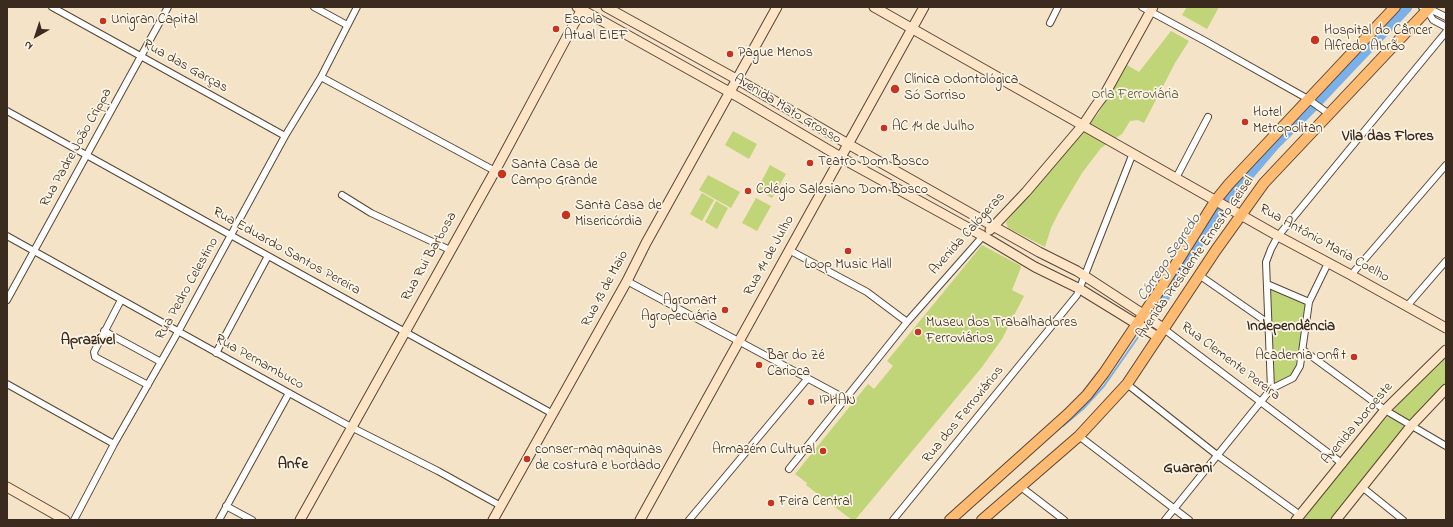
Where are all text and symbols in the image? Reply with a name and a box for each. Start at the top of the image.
place label: Unigran Capital [111,13,198,29]
place label: Escola Atual EIEF [564,13,628,46]
north arrow [16,16,56,56]
marker: Unigran Capital [98,16,108,26]
marker: Escola Atual EIEF [551,24,561,34]
place label: Hospital do Câncer Alfredo Abrão [1324,24,1432,56]
marker: Hospital do Câncer Alfredo Abrão [1309,34,1321,46]
text: N [21,37,36,54]
street label: Rua das Garças [140,37,230,97]
place label: Pague Menos [738,46,813,62]
marker: Pague Menos [725,49,735,59]
street label: Avenida Mato Grosso [730,71,844,149]
place label: Clínica Odontológica Só Sorriso [904,73,1018,106]
marker: Clínica Odontológica Só Sorriso [889,83,901,95]
street label: Rua Padre João Crippa [37,86,117,210]
park label: Orla Ferroviária [1091,88,1179,104]
place label: Hotel Metropolitan [1253,106,1323,138]
marker: Hotel Metropolitan [1240,117,1250,127]
place label: AC 14 de Julho [892,120,974,136]
marker: AC 14 de Julho [879,123,889,133]
district label: Vila das Flores [1342,129,1434,147]
place label: Teatro Dom Bosco [818,155,929,171]
place label: Santa Casa de Campo Grande [511,158,598,190]
marker: Teatro Dom Bosco [805,158,815,168]
marker: Santa Casa de Campo Grande [496,168,508,180]
street label: Avenida Presidente Ernesto Geisel [1133,174,1259,342]
place label: Colégio Salesiano Dom Bosco [756,183,928,199]
marker: Colégio Salesiano Dom Bosco [743,186,753,196]
street label: Avenida Calógeras [926,189,1010,279]
place label: Santa Casa de Misericórdia [575,199,662,232]
street label: Rua Antônio Maria Coelho [1256,201,1392,287]
street label: Rua Eduardo Santos Pereira [209,204,363,300]
marker: Santa Casa de Misericórdia [560,209,572,221]
street label: Rua Rui Barbosa [399,210,461,304]
water label: Córrego Segredo [1134,211,1206,305]
street label: Rua 14 de Julho [741,213,799,299]
street label: Rua Pedro Celestino [153,235,223,343]
marker: Loop Music Hall [843,246,853,256]
street label: Rua 13 de Maio [579,248,633,330]
place label: Loop Music Hall [804,258,892,274]
place label: Agromart Agropecuária [641,294,717,326]
marker: Agromart Agropecuária [720,305,730,315]
place label: Museu dos Trabalhadores Ferroviários [926,316,1077,348]
street label: Rua Clemente Pereira [1177,319,1283,405]
district label: Independência [1247,319,1335,337]
marker: Museu dos Trabalhadores Ferroviários [913,327,923,337]
street label: Rua Pernambuco [212,332,306,394]
district label: Aprazível [61,333,115,351]
place label: Bar do Zé Carioca [767,349,825,382]
place label: Academia Onfit [1255,349,1346,365]
marker: Academia Onfit [1349,352,1359,362]
marker: Bar do Zé Carioca [754,360,764,370]
street label: Rua dos Ferroviários [920,363,1008,467]
street label: Avenida Noroeste [1319,380,1397,468]
place label: IPHAN [819,394,856,410]
marker: IPHAN [806,397,816,407]
place label: conser-maq maquinas de costura e bordado [535,443,662,476]
place label: Armazém Cultural [712,443,815,459]
marker: Armazém Cultural [818,446,828,456]
marker: conser-maq maquinas de costura e bordado [522,454,532,464]
district label: Anfe [278,457,308,475]
district label: Guarani [1164,461,1212,479]
place label: Feira Central [779,495,852,511]
marker: Feira Central [766,498,776,508]

